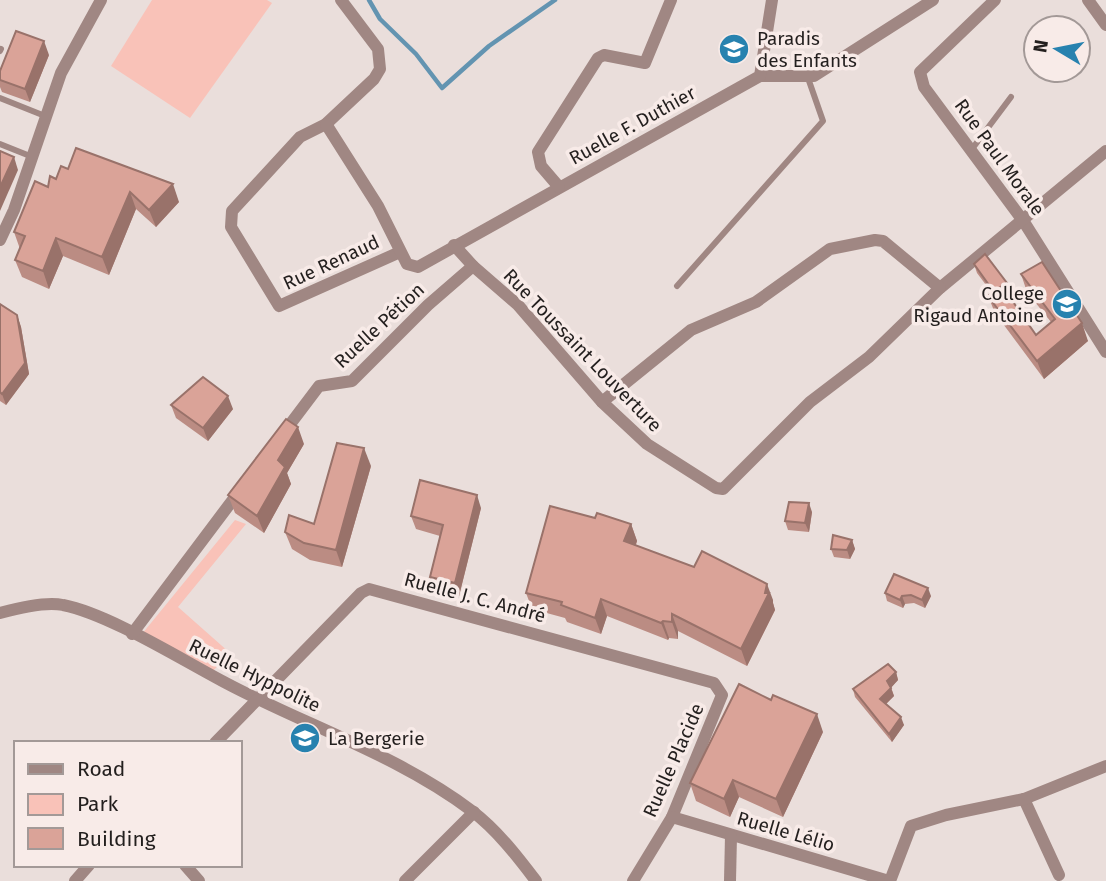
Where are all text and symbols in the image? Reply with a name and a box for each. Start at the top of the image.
north arrow [1022,14,1092,84]
place label: Paradis des Enfants [757,27,857,72]
school or university icon: Paradis des Enfants [717,32,751,66]
text: N [1028,38,1053,54]
street label: Ruelle F. Duthier [565,81,700,170]
street label: Rue Paul Morale [950,95,1050,220]
street label: Rue Renaud [279,230,383,295]
street label: Rue Toussaint Louverture [499,264,667,437]
street label: Ruelle Pétion [330,278,429,373]
place label: College Rigaud Antoine [913,282,1044,327]
school or university icon: College Rigaud Antoine [1050,287,1084,321]
street label: Ruelle J. C. André [402,568,548,627]
street label: Ruelle Hyppolite [185,634,324,717]
street label: Ruelle Placide [638,700,709,821]
school or university icon: La Bergerie [288,721,322,755]
place label: La Bergerie [328,727,425,750]
legend [14,741,242,867]
text: Road [77,756,125,782]
text: Park [77,791,119,817]
street label: Ruelle Lélio [734,807,837,856]
text: Building [77,826,156,852]

